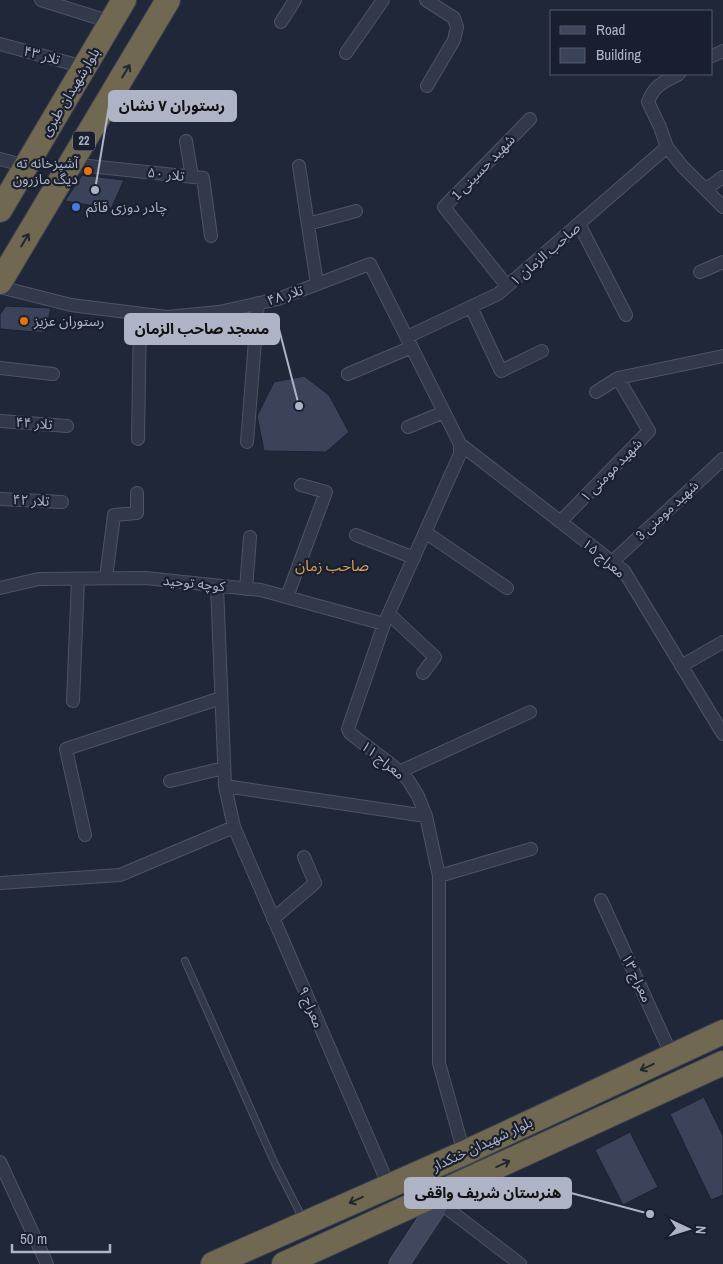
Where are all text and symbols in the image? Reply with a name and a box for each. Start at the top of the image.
legend [550,10,713,75]
text: Road [596,19,625,40]
street label: تلار ۴۳ [22,42,62,68]
street label: بلوارشهیدان طبری [37,44,104,139]
text: Building [596,44,641,65]
one-way arrow [122,64,132,78]
callout: رستوران ۷ نشان [109,91,236,121]
text: رستوران ۷ نشان [119,95,225,116]
street label: شهید حسینی 1 [447,131,519,203]
road number: 22 [73,132,95,150]
place label: آشپزخانه ته دیگ مازرون [13,154,79,188]
street label: تلار ۵۰ [147,163,185,185]
marker: آشپزخانه ته دیگ مازرون [82,165,94,177]
place label: چادر دوزی قائم [86,198,167,218]
marker: چادر دوزی قائم [70,201,82,213]
street label: صاحب الزمان ۱ [506,218,584,290]
one-way arrow [21,234,31,248]
street label: تلار ۴۸ [265,281,305,309]
place label: رستوران عزیز [33,312,104,330]
callout: مسجد صاحب الزمان [125,314,279,344]
marker: رستوران عزیز [18,315,30,327]
text: مسجد صاحب الزمان [135,318,269,339]
street label: تلار ۴۴ [15,413,53,433]
street label: شهید مومنی ۱ [576,434,646,506]
street label: شهید مومنی 3 [632,476,702,544]
street label: تلار ۴۲ [12,490,50,510]
street label: معراج ۱۵ [577,534,629,583]
district label: صاحب زمان [295,555,369,576]
street label: کوچه توحید [162,571,226,596]
street label: معراج ۱۱ [356,737,409,785]
street label: معراج ۱۳ [616,951,656,1006]
street label: معراج ۹ [292,984,328,1031]
one-way arrow [640,1063,655,1073]
street label: بلوار شهیدان خنکدار [428,1113,535,1176]
one-way arrow [495,1159,510,1169]
callout: هنرستان شریف واقفی [405,1178,571,1208]
text: هنرستان شریف واقفی [415,1182,562,1203]
one-way arrow [349,1196,364,1206]
north arrow [663,1204,713,1254]
scale bar [12,1222,110,1254]
text: N [692,1225,710,1235]
text: 50 m [20,1228,47,1249]

